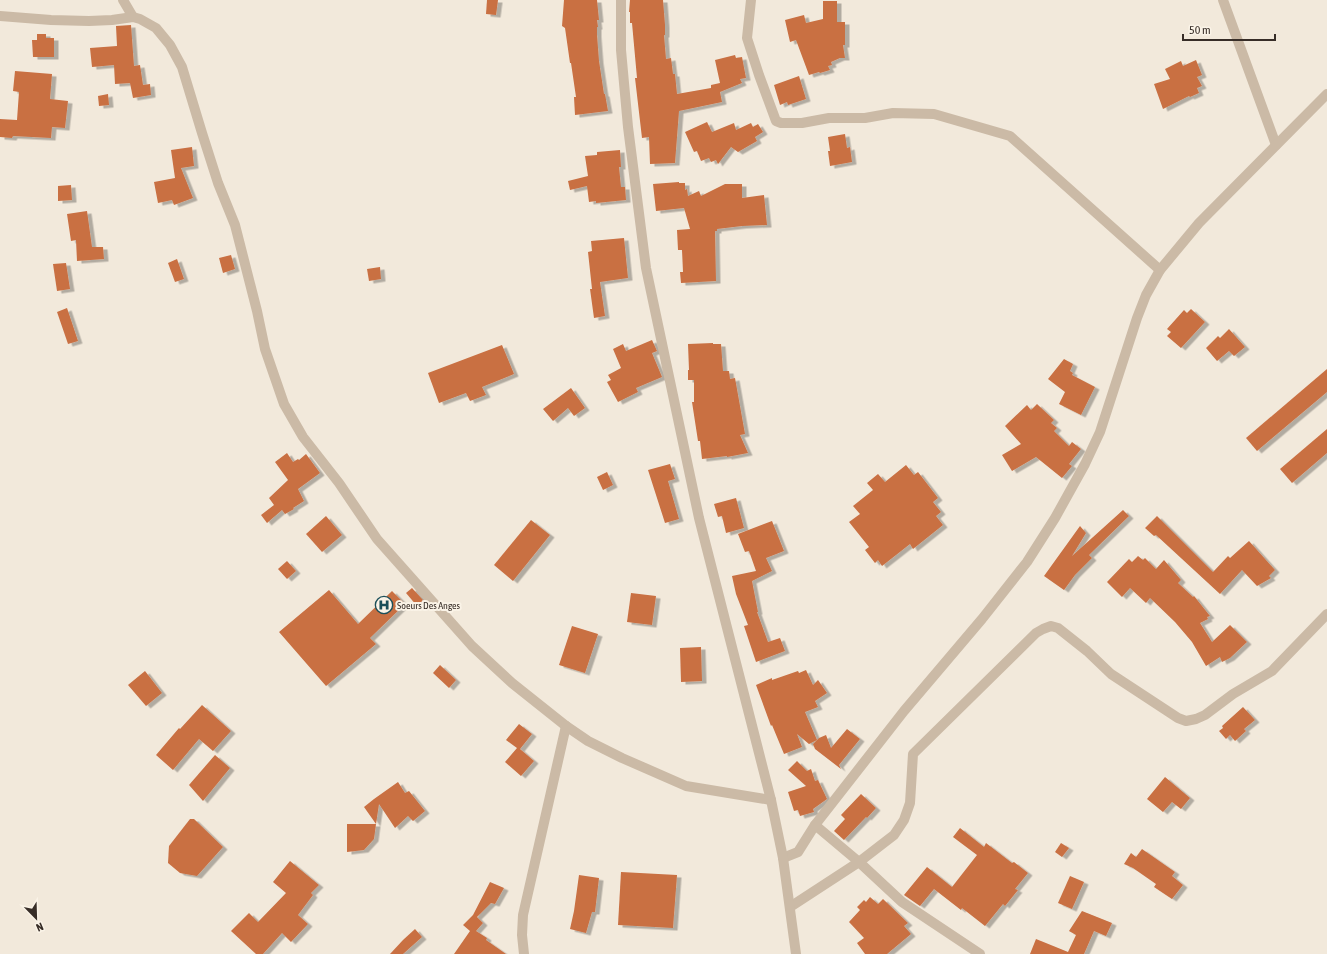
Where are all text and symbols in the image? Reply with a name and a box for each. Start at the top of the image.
scale bar [1183,16,1275,42]
text: 50 m [1189,23,1211,37]
hospital icon: Soeurs Des Anges [374,595,394,615]
place label: Soeurs Des Anges [397,600,461,611]
north arrow [16,898,56,938]
text: N [35,920,45,934]

